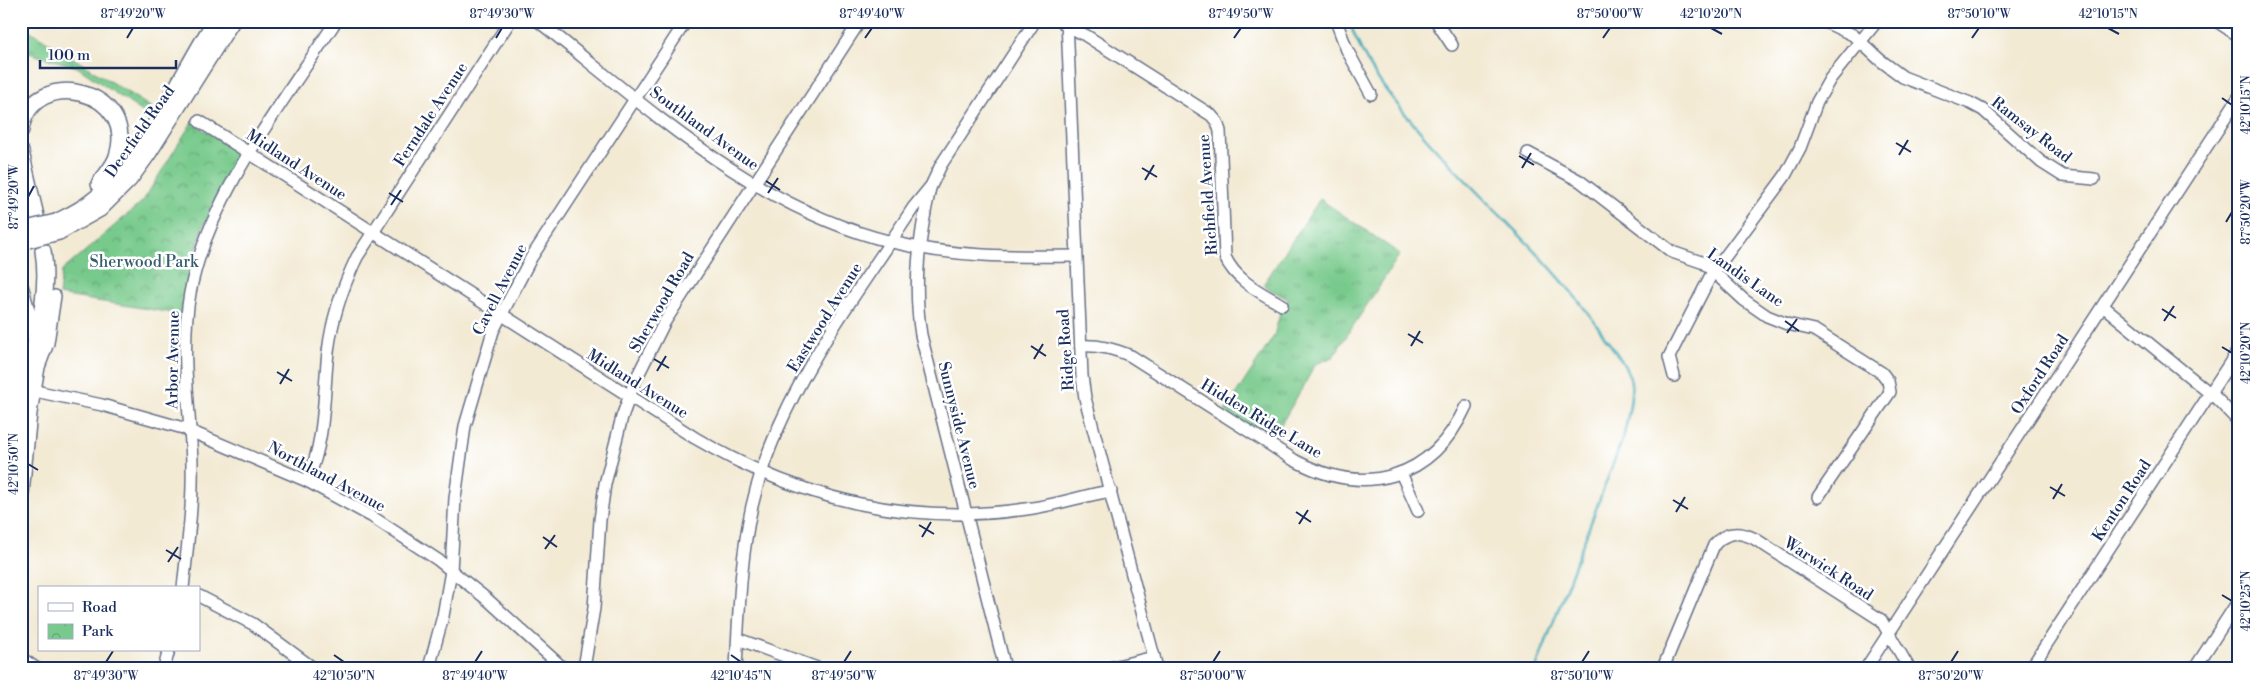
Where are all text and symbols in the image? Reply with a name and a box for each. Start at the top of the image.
text: 87°49'20"W [100,7,167,22]
text: 87°49'30"W [470,7,536,22]
text: 87°49'40"W [839,7,906,22]
text: 87°49'50"W [1209,7,1275,22]
text: 87°50'00"W [1577,7,1644,22]
text: 42°10'20"N [1680,7,1742,22]
text: 87°50'10"W [1947,7,2012,22]
text: 42°10'15"N [2078,7,2138,22]
scale bar [40,38,176,70]
text: 100 m [48,46,90,65]
street label: Ferndale Avenue [390,59,472,170]
text: 42°10'15"N [2239,75,2254,135]
street label: Deerfield Road [101,82,179,182]
street label: Southland Avenue [646,82,763,175]
street label: Ramsay Road [1987,92,2076,167]
street label: Midland Avenue [242,125,351,205]
street label: Richfield Avenue [1194,134,1222,256]
text: 87°49'20"W [7,163,22,230]
text: 87°50'20"W [2239,178,2254,245]
street label: Cavell Avenue [468,240,532,339]
street label: Landis Lane [1703,244,1788,312]
street label: Sherwood Road [625,249,699,356]
park label: Sherwood Park [90,252,200,272]
street label: Eastwood Avenue [783,259,867,376]
street label: Ridge Road [1053,308,1079,392]
street label: Arbor Avenue [162,310,184,411]
text: 42°10'20"N [2239,322,2254,384]
street label: Oxford Road [2007,331,2073,418]
street label: Midland Avenue [583,345,692,423]
street label: Sunnyside Avenue [934,360,985,491]
street label: Hidden Ridge Lane [1197,375,1326,463]
text: 42°10'50"N [7,433,22,495]
street label: Northland Avenue [264,437,389,516]
street label: Kenton Road [2088,456,2156,545]
street label: Warwick Road [1779,532,1877,605]
text: 42°10'25"N [2239,570,2254,631]
legend [38,586,200,652]
text: Road [82,598,117,617]
text: Park [82,622,114,641]
text: 87°49'30"W [74,669,140,684]
text: 42°10'50"N [313,669,375,684]
text: 87°49'40"W [442,669,509,684]
text: 42°10'45"N [710,669,772,684]
text: 87°49'50"W [812,669,878,684]
text: 87°50'00"W [1180,669,1247,684]
text: 87°50'10"W [1550,669,1615,684]
text: 87°50'20"W [1918,669,1985,684]

